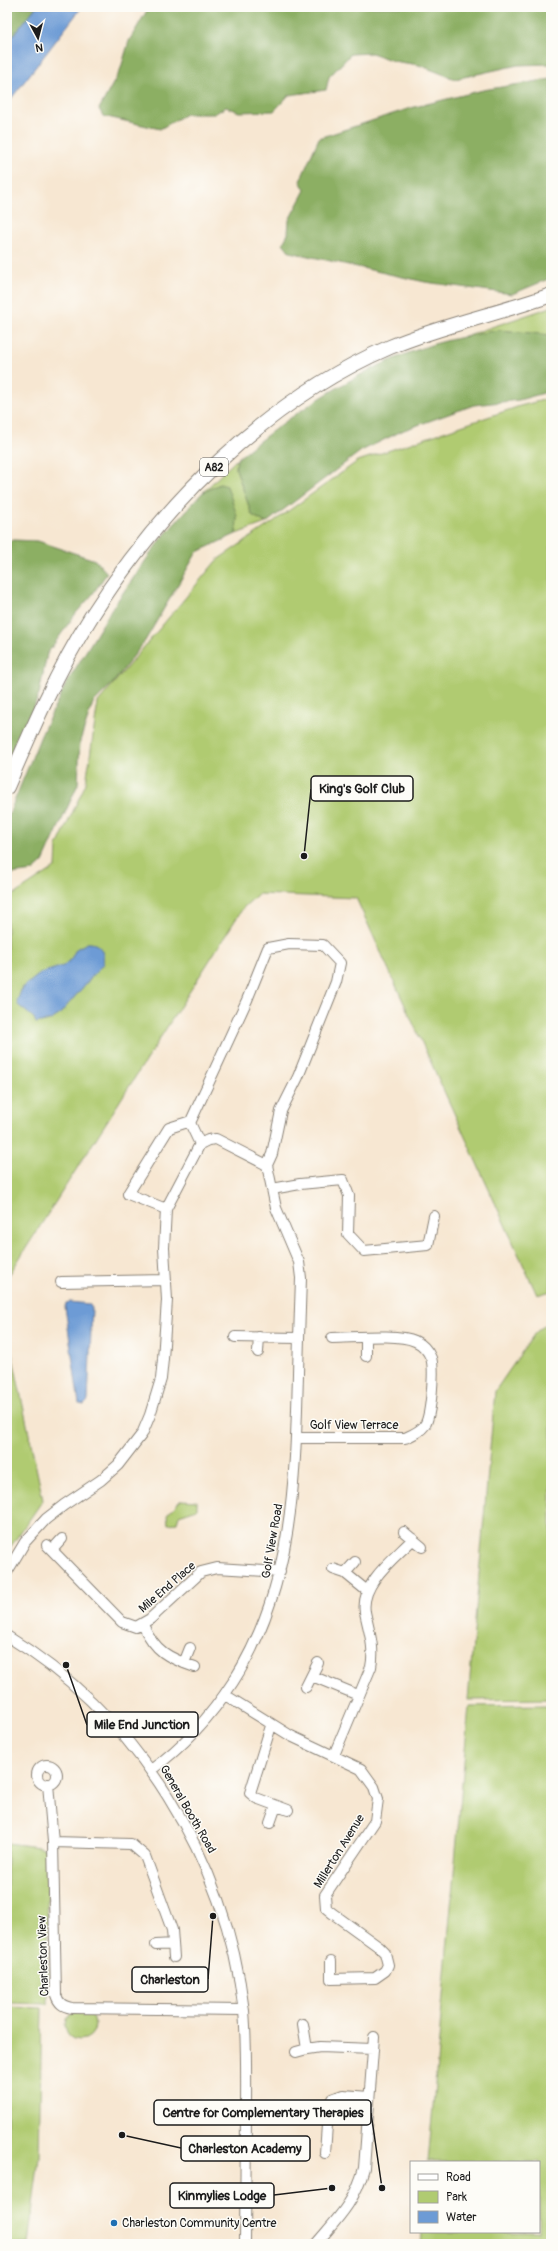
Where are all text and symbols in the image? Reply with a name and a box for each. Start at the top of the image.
north arrow [18,18,58,58]
text: N [34,41,44,54]
road number: A82 [200,458,228,476]
callout: King's Golf Club [311,776,413,801]
text: King's Golf Club [319,781,406,797]
street label: Golf View Terrace [310,1418,398,1433]
street label: Golf View Road [259,1502,286,1580]
street label: Mile End Place [136,1558,199,1616]
callout: Mile End Junction [87,1712,198,1737]
text: Mile End Junction [94,1717,191,1733]
street label: General Booth Road [156,1763,219,1856]
street label: Millerton Avenue [311,1812,368,1891]
street label: Charleston View [35,1915,52,1997]
callout: Charleston [132,1967,208,1992]
text: Charleston [140,1972,200,1988]
callout: Centre for Complementary Therapies [154,2100,371,2125]
text: Centre for Complementary Therapies [162,2105,364,2121]
callout: Charleston Academy [181,2136,310,2161]
text: Charleston Academy [188,2141,302,2157]
legend [410,2161,540,2233]
text: Road [446,2170,471,2185]
callout: Kinmylies Lodge [170,2183,274,2208]
text: Kinmylies Lodge [178,2188,267,2204]
text: Park [446,2190,467,2205]
text: Water [446,2210,477,2225]
place label: Charleston Community Centre [122,2216,277,2231]
marker: Charleston Community Centre [109,2218,119,2228]

